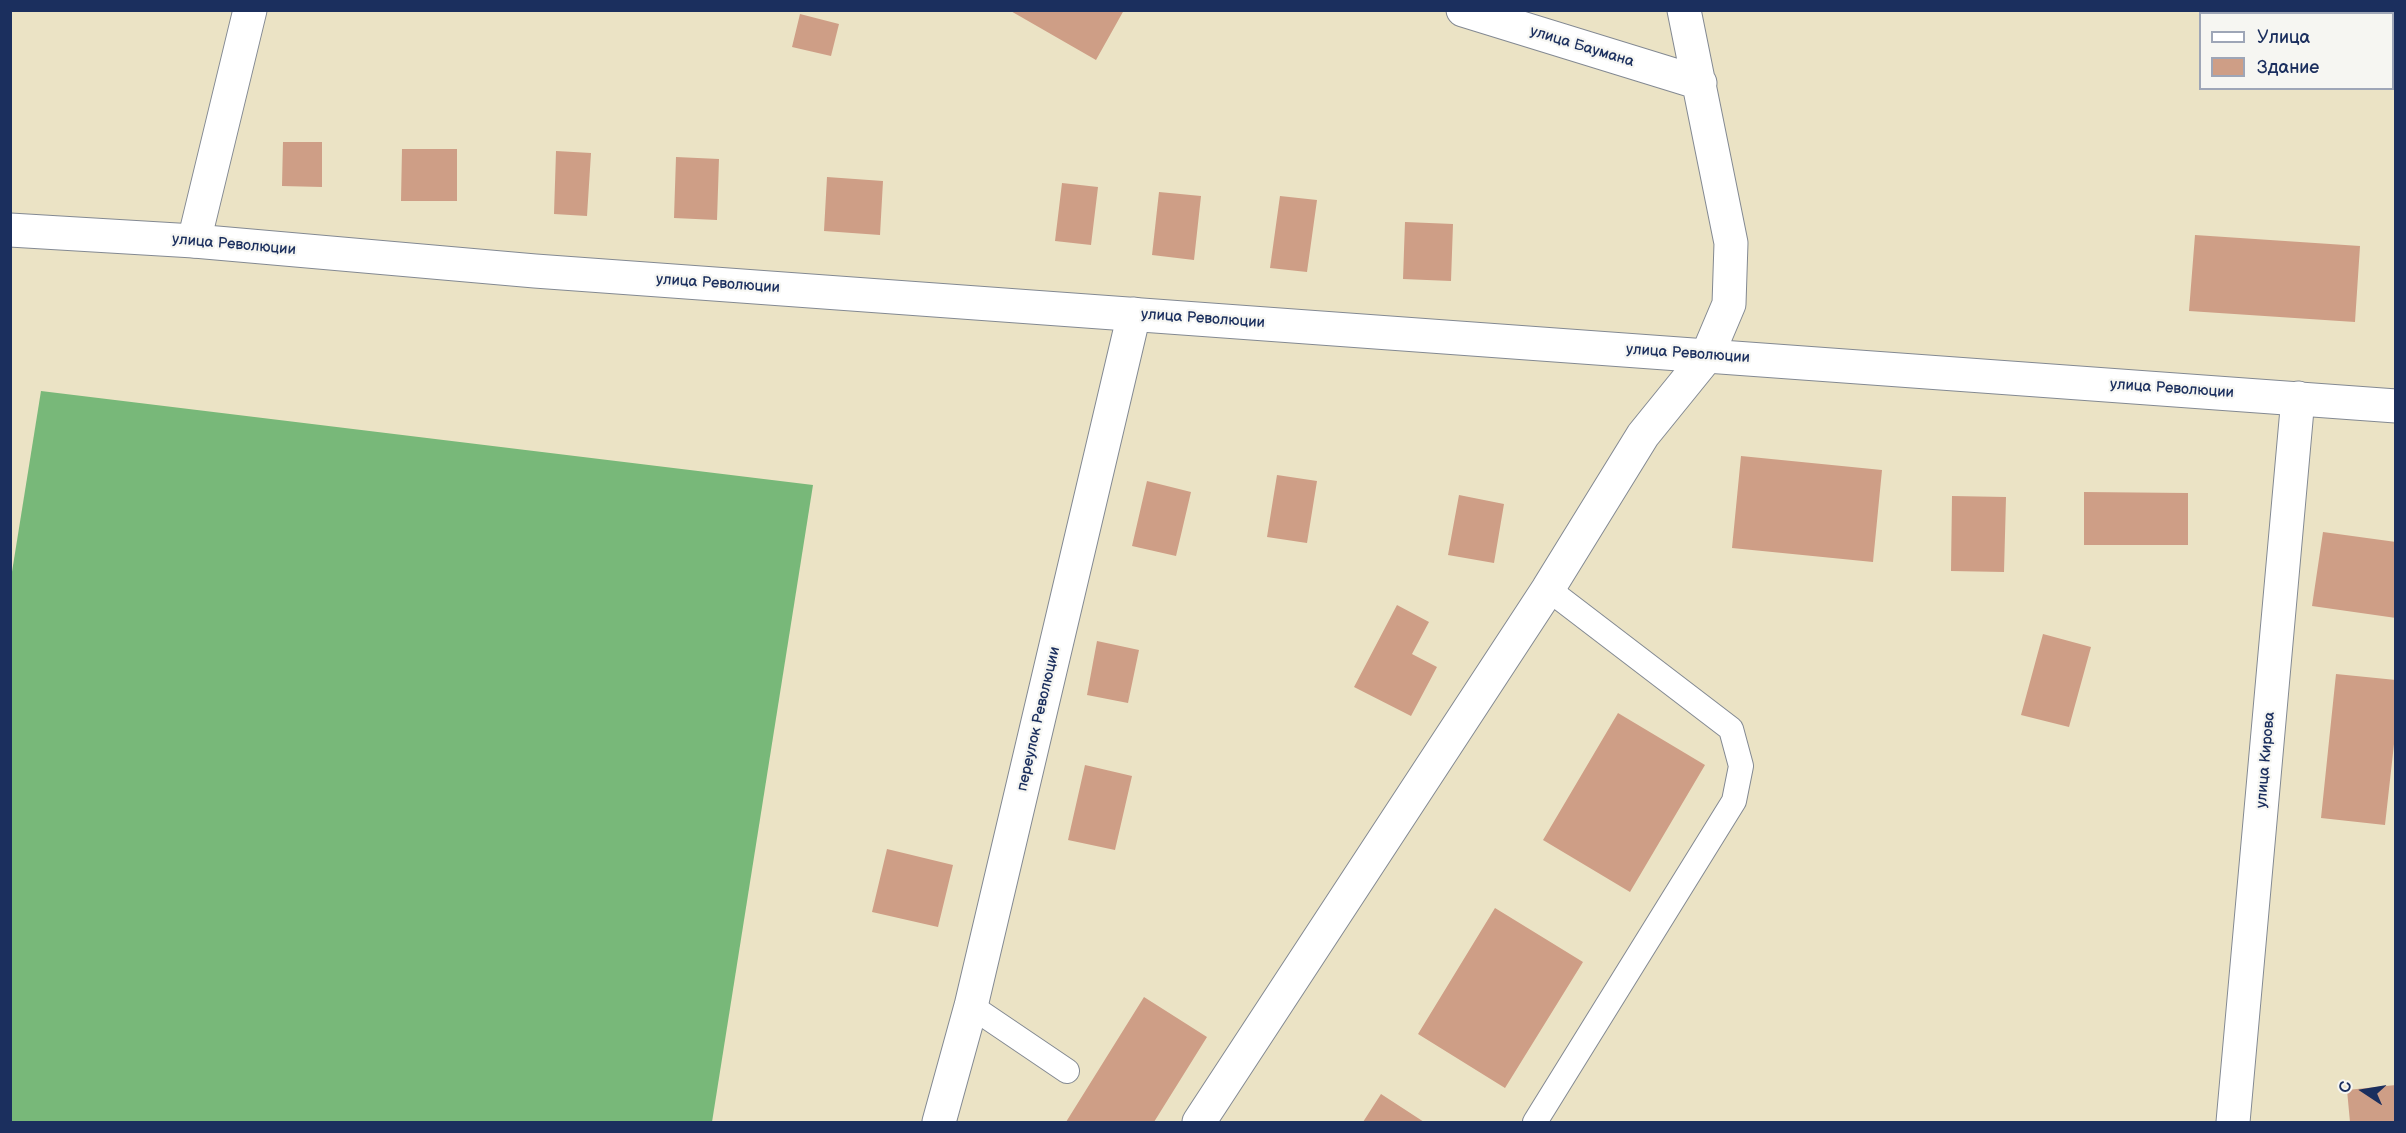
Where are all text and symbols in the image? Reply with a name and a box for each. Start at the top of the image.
legend [2199,12,2394,90]
street label: улица Баумана [1528,23,1636,71]
text: Улица [2257,27,2310,48]
text: Здание [2257,57,2319,78]
street label: улица Революции [171,231,297,259]
street label: улица Революции [655,271,781,297]
street label: улица Революции [1140,306,1266,332]
street label: улица Революции [1625,341,1751,367]
street label: улица Революции [2109,376,2235,402]
street label: переулок Революции [1014,645,1064,793]
street label: улица Кирова [2253,711,2279,809]
north arrow [2334,1061,2394,1121]
text: С [2335,1080,2356,1095]

